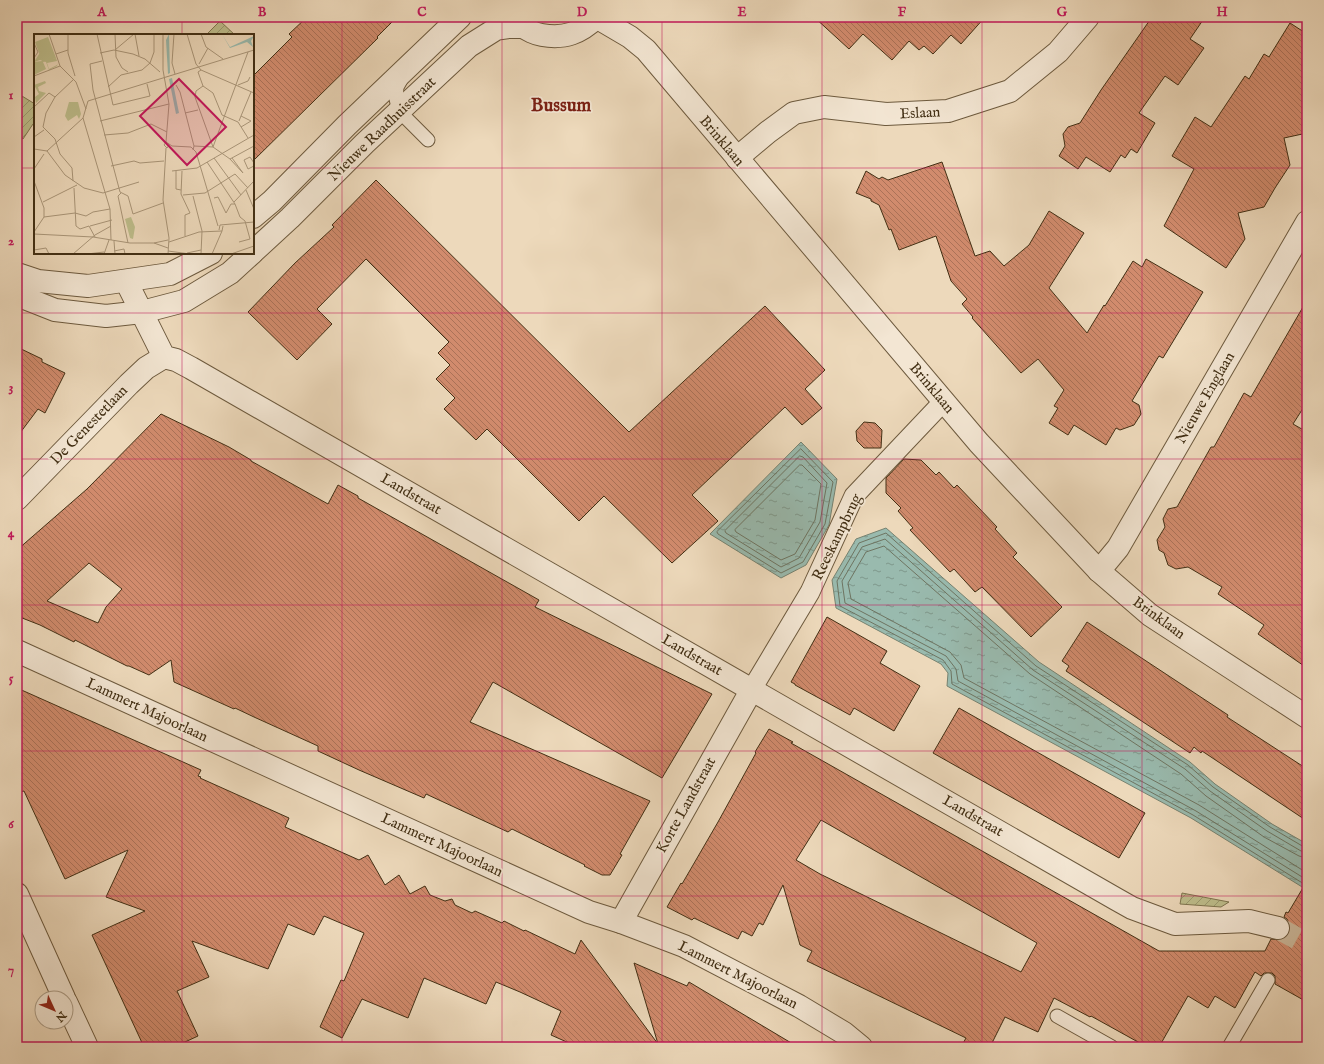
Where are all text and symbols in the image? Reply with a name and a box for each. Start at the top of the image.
text: A [97,4,108,21]
text: B [258,4,267,21]
text: C [417,4,427,21]
text: D [577,4,588,21]
text: E [737,4,747,21]
text: F [898,4,907,21]
text: G [1057,4,1068,21]
text: H [1216,4,1228,21]
inset map [34,34,254,254]
street label: Nieuwe Raadhuisstraat [324,73,440,185]
text: 1 [9,87,14,104]
district label: Bussum [531,94,591,118]
street label: Eslaan [899,102,941,124]
street label: Brinklaan [695,112,749,170]
text: 2 [8,233,14,250]
street label: Nieuwe Englaan [1171,349,1239,447]
street label: Brinklaan [905,359,959,417]
text: 3 [9,379,14,396]
street label: De Genestetlaan [46,381,132,469]
street label: Landstraat [377,469,445,519]
street label: Reeskampbrug [808,490,867,583]
text: 4 [8,525,15,542]
street label: Brinklaan [1129,593,1189,643]
street label: Landstraat [658,630,726,680]
text: 5 [9,670,14,687]
street label: Lammert Majoorlaan [83,674,211,746]
street label: Korte Landstraat [652,754,720,856]
street label: Landstraat [939,791,1007,841]
street label: Lammert Majoorlaan [378,809,506,881]
text: 6 [8,816,14,833]
street label: Lammert Majoorlaan [675,937,801,1013]
text: 7 [8,962,14,979]
north arrow [34,990,74,1030]
text: N [52,1007,70,1025]

